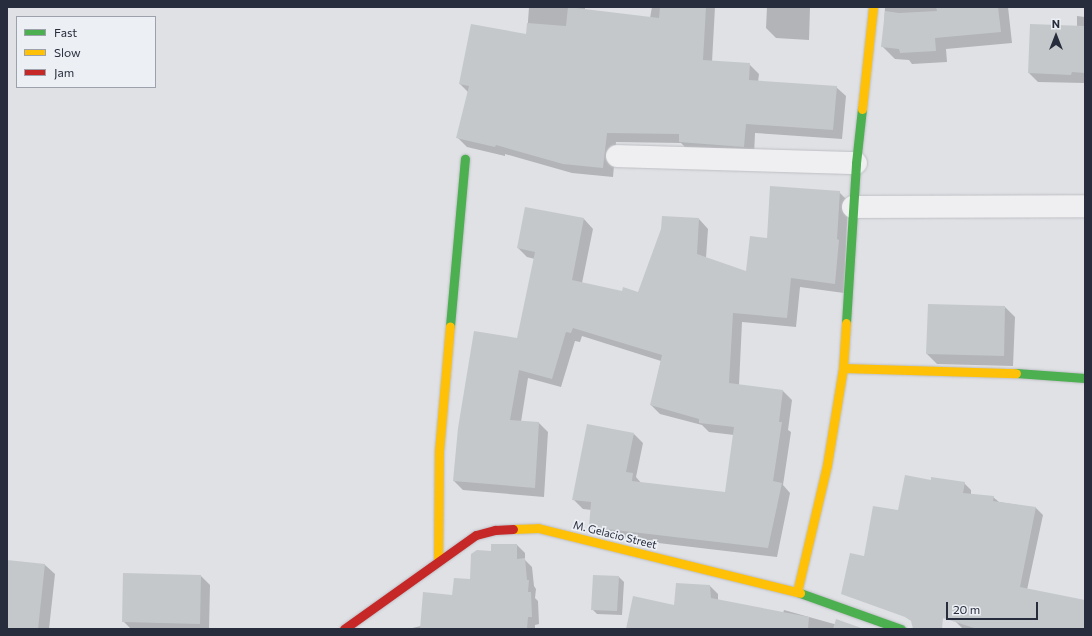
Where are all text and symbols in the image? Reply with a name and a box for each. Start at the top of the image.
legend [16,16,156,88]
north arrow [1036,16,1076,56]
text: N [1052,17,1060,30]
text: Fast [54,25,77,39]
text: Slow [54,45,81,59]
text: Jam [54,65,74,79]
street label: M. Gelacio Street [572,518,658,552]
scale bar [948,594,1040,620]
text: 20 m [953,602,980,616]

